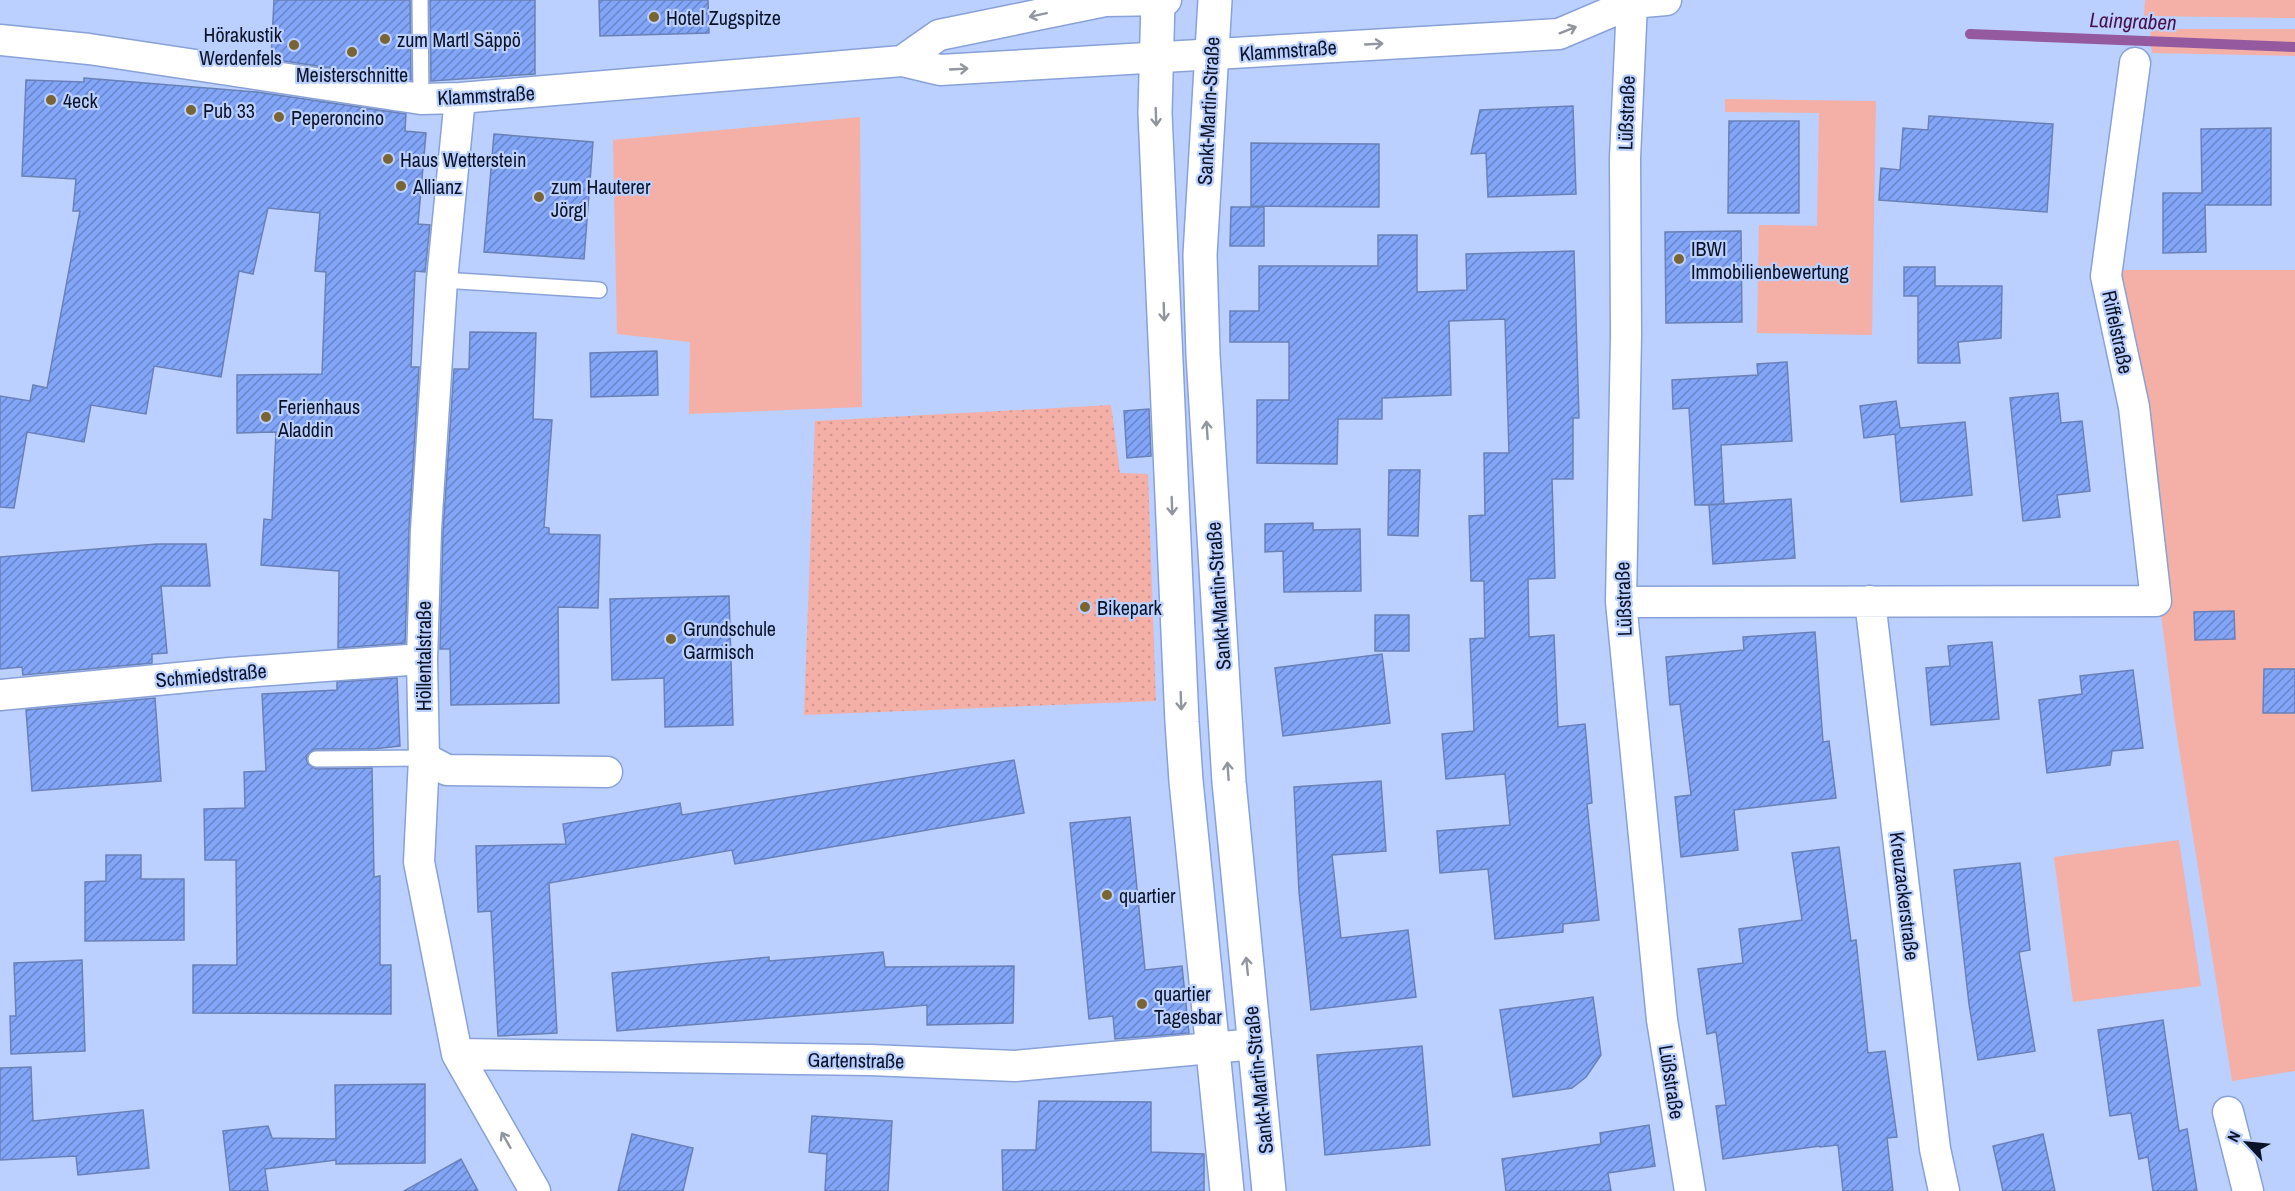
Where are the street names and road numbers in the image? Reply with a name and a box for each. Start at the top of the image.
street label: Klammstraße [1238,33,1338,67]
street label: Sankt-Martin-Straße [1191,36,1225,186]
street label: Lüßstraße [1611,75,1641,151]
street label: Klammstraße [437,79,535,111]
street label: Riffelstraße [2096,288,2140,376]
street label: Sankt-Martin-Straße [1199,521,1237,671]
street label: Lüßstraße [1608,561,1638,637]
street label: Höllentalstraße [410,601,437,711]
street label: Schmiedstraße [154,657,268,693]
street label: Kreuzackerstraße [1884,830,1926,962]
street label: Sankt-Martin-Straße [1237,1005,1279,1155]
street label: Lüßstraße [1653,1043,1691,1121]
street label: Gartenstraße [807,1046,905,1074]

